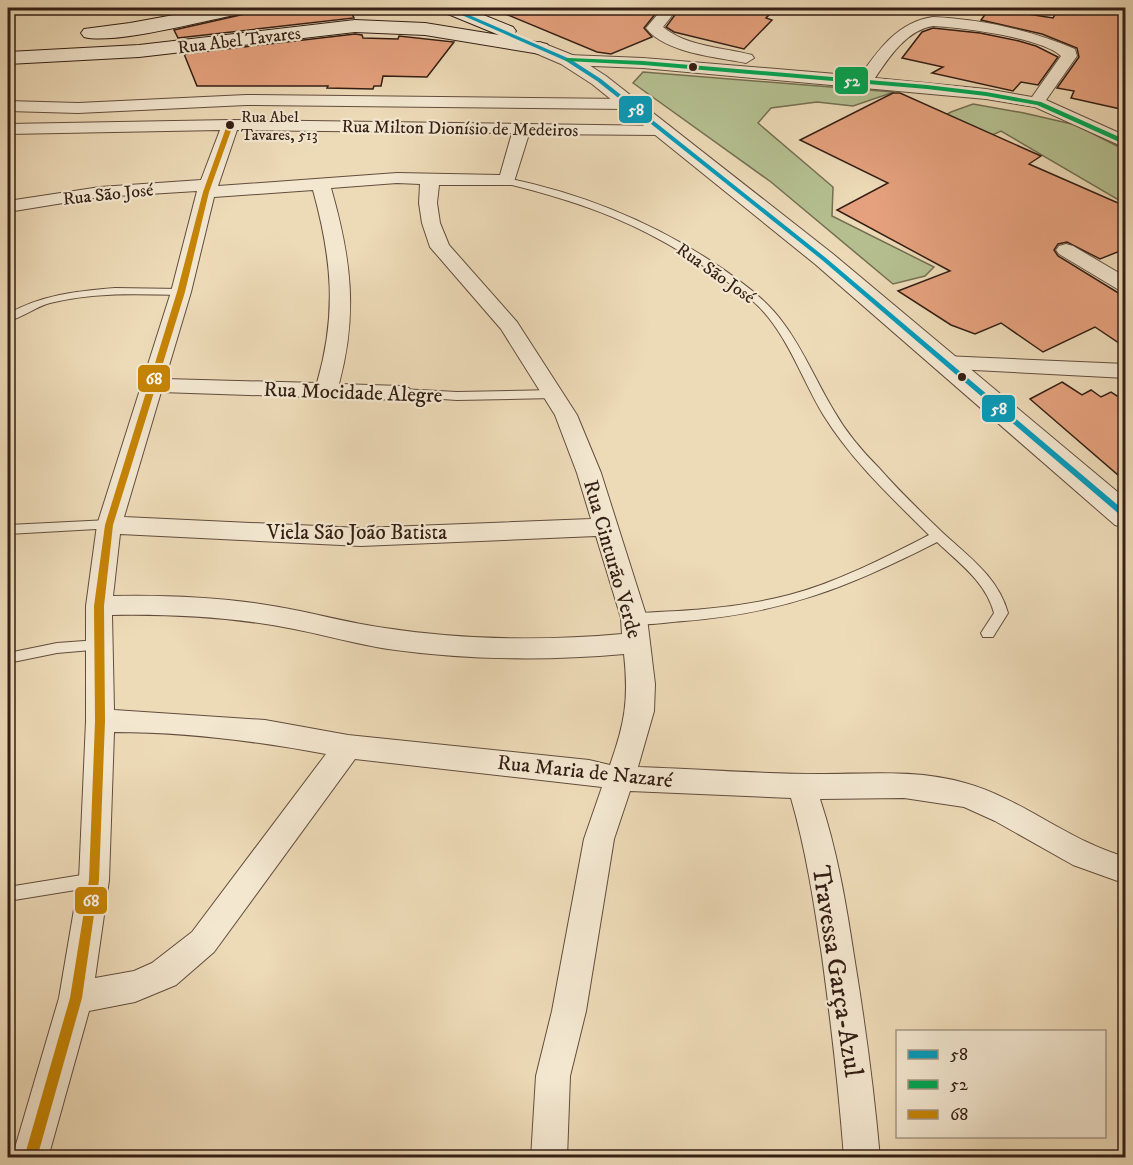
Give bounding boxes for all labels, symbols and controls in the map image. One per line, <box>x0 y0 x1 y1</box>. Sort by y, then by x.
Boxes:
street label: Rua Abel Tavares <box>176 23 302 59</box>
unlabelled marker <box>687 61 699 73</box>
line badge: 52 <box>834 66 869 95</box>
text: 52 <box>843 71 861 91</box>
line badge: 58 <box>618 95 653 124</box>
text: 58 <box>627 100 644 120</box>
place label: Rua Abel Tavares, 513 <box>241 107 318 145</box>
street label: Rua Milton Dionísio de Medeiros <box>341 116 579 142</box>
marker: Rua Abel Tavares, 513 <box>224 119 236 131</box>
street label: Rua São José <box>62 179 155 211</box>
street label: Rua São José <box>672 239 759 309</box>
line badge: 68 <box>137 364 171 393</box>
text: 68 <box>146 369 162 389</box>
unlabelled marker <box>956 371 968 383</box>
street label: Rua Mocidade Alegre <box>263 377 443 409</box>
line badge: 58 <box>981 394 1016 423</box>
text: 58 <box>990 399 1007 419</box>
street label: Rua Cinturão Verde <box>577 477 647 642</box>
street label: Viela São João Batista <box>266 520 447 546</box>
street label: Rua Maria de Nazaré <box>496 750 674 794</box>
street label: Travessa Garça-Azul <box>804 863 870 1079</box>
line badge: 68 <box>74 886 108 915</box>
text: 68 <box>83 891 99 911</box>
legend <box>896 1030 1106 1138</box>
text: 58 <box>950 1044 968 1066</box>
text: 52 <box>950 1074 968 1096</box>
text: 68 <box>950 1104 968 1126</box>

